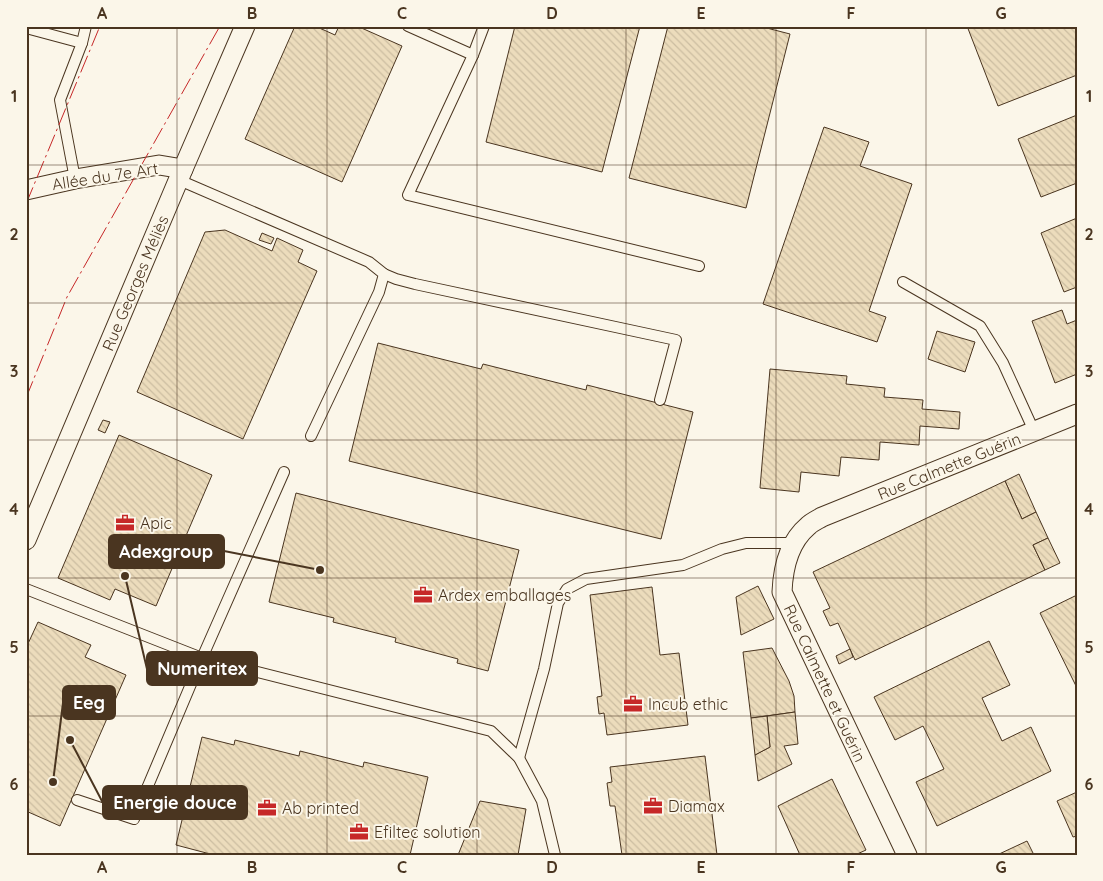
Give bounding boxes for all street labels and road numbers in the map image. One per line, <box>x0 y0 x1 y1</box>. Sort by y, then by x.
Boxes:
street label: Allée du 7e Art <box>51 158 159 194</box>
street label: Rue Georges Méliès <box>97 212 173 354</box>
street label: Rue Calmette Guérin <box>874 428 1024 504</box>
street label: Rue Calmette et Guérin <box>780 601 870 765</box>

